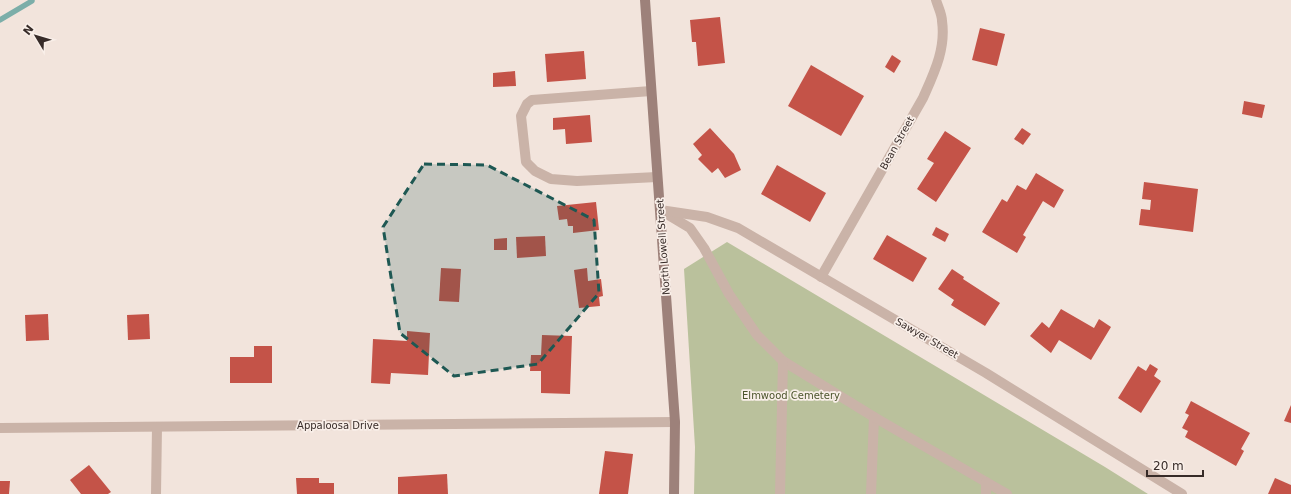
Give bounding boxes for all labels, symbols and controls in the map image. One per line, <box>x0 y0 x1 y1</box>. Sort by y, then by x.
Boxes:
north arrow <box>16 16 56 56</box>
text: N <box>21 23 36 38</box>
street label: Bean Street <box>878 114 916 171</box>
street label: North Lowell Street <box>654 199 672 295</box>
street label: Sawyer Street <box>894 316 960 360</box>
park label: Elmwood Cemetery <box>742 390 840 401</box>
street label: Appaloosa Drive <box>297 420 379 431</box>
scale bar <box>1147 452 1203 478</box>
text: 20 m <box>1153 459 1184 473</box>

